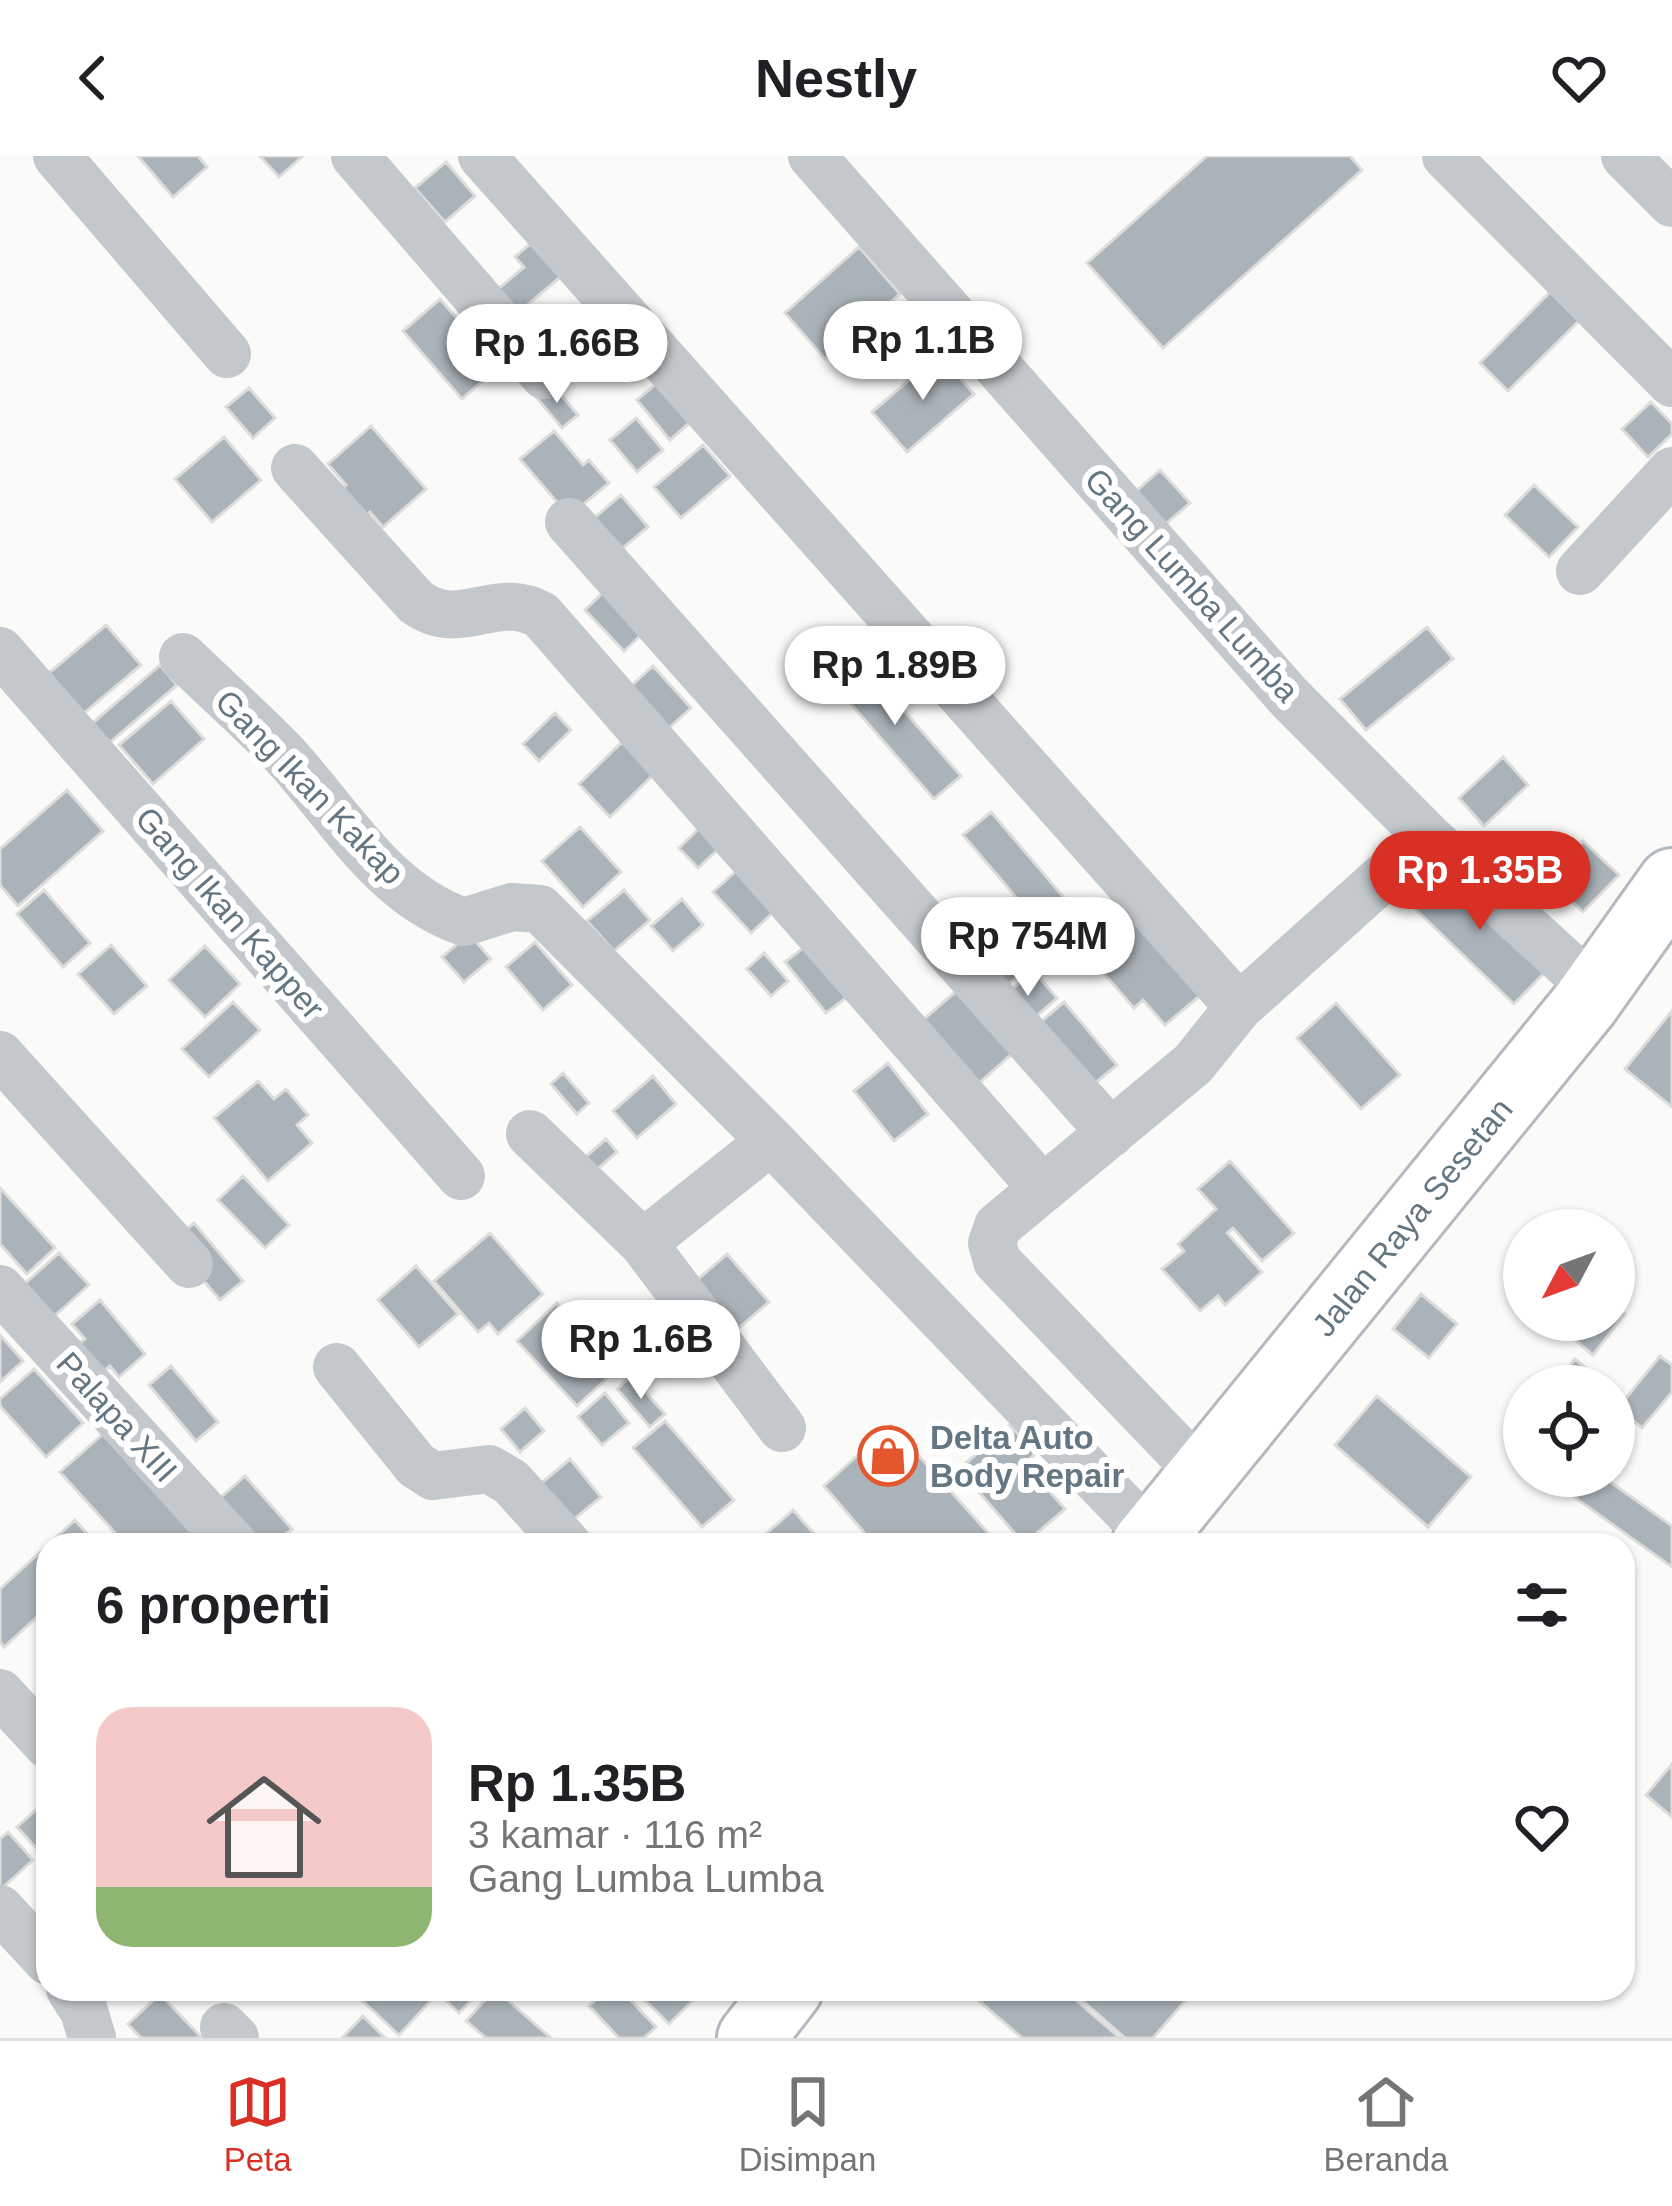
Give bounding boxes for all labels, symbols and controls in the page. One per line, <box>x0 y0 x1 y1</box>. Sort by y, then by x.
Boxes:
icon: back <box>60 45 126 111</box>
icon: heart <box>1546 45 1612 111</box>
text: Nestly <box>755 48 917 108</box>
pin: Rp 1.1B <box>812 301 1034 403</box>
pin: Rp 1.66B <box>433 304 681 406</box>
text: Rp 1.1B <box>850 318 996 361</box>
text: Rp 1.66B <box>474 321 640 364</box>
street label: Gang Lumba Lumba <box>1078 461 1307 710</box>
pin: Rp 1.89B <box>771 626 1019 728</box>
text: Rp 1.89B <box>812 643 978 686</box>
street label: Gang Ikan Kakap <box>208 682 412 892</box>
street label: Gang Ikan Kapper <box>128 800 332 1026</box>
pin: Rp 1.35B <box>1356 831 1604 933</box>
text: Rp 1.35B <box>1397 848 1563 891</box>
pin: Rp 754M <box>917 897 1139 999</box>
text: Rp 754M <box>948 914 1108 957</box>
street label: Jalan Raya Sesetan <box>1304 1091 1519 1343</box>
north arrow <box>1503 1209 1635 1341</box>
map controls <box>1503 1209 1635 1497</box>
pin: Rp 1.6B <box>530 1300 752 1402</box>
text: Rp 1.6B <box>568 1317 714 1360</box>
street label: Palapa XIII <box>49 1345 185 1489</box>
button: locate <box>1503 1365 1635 1497</box>
place label: Delta Auto Body Repair <box>930 1419 1125 1494</box>
shop icon: Delta Auto Body Repair <box>857 1425 919 1487</box>
icon: filters <box>1509 1572 1575 1638</box>
text: 6 properti <box>96 1577 331 1634</box>
icon: home <box>192 1755 336 1899</box>
text: Rp 1.35B <box>468 1755 686 1812</box>
icon: heart <box>1509 1794 1575 1860</box>
text: 3 kamar · 116 m² <box>468 1813 762 1856</box>
text: Gang Lumba Lumba <box>468 1857 824 1900</box>
tab: Peta <box>224 2069 292 2179</box>
tab: Disimpan <box>739 2069 876 2179</box>
tab: Beranda <box>1324 2069 1448 2179</box>

